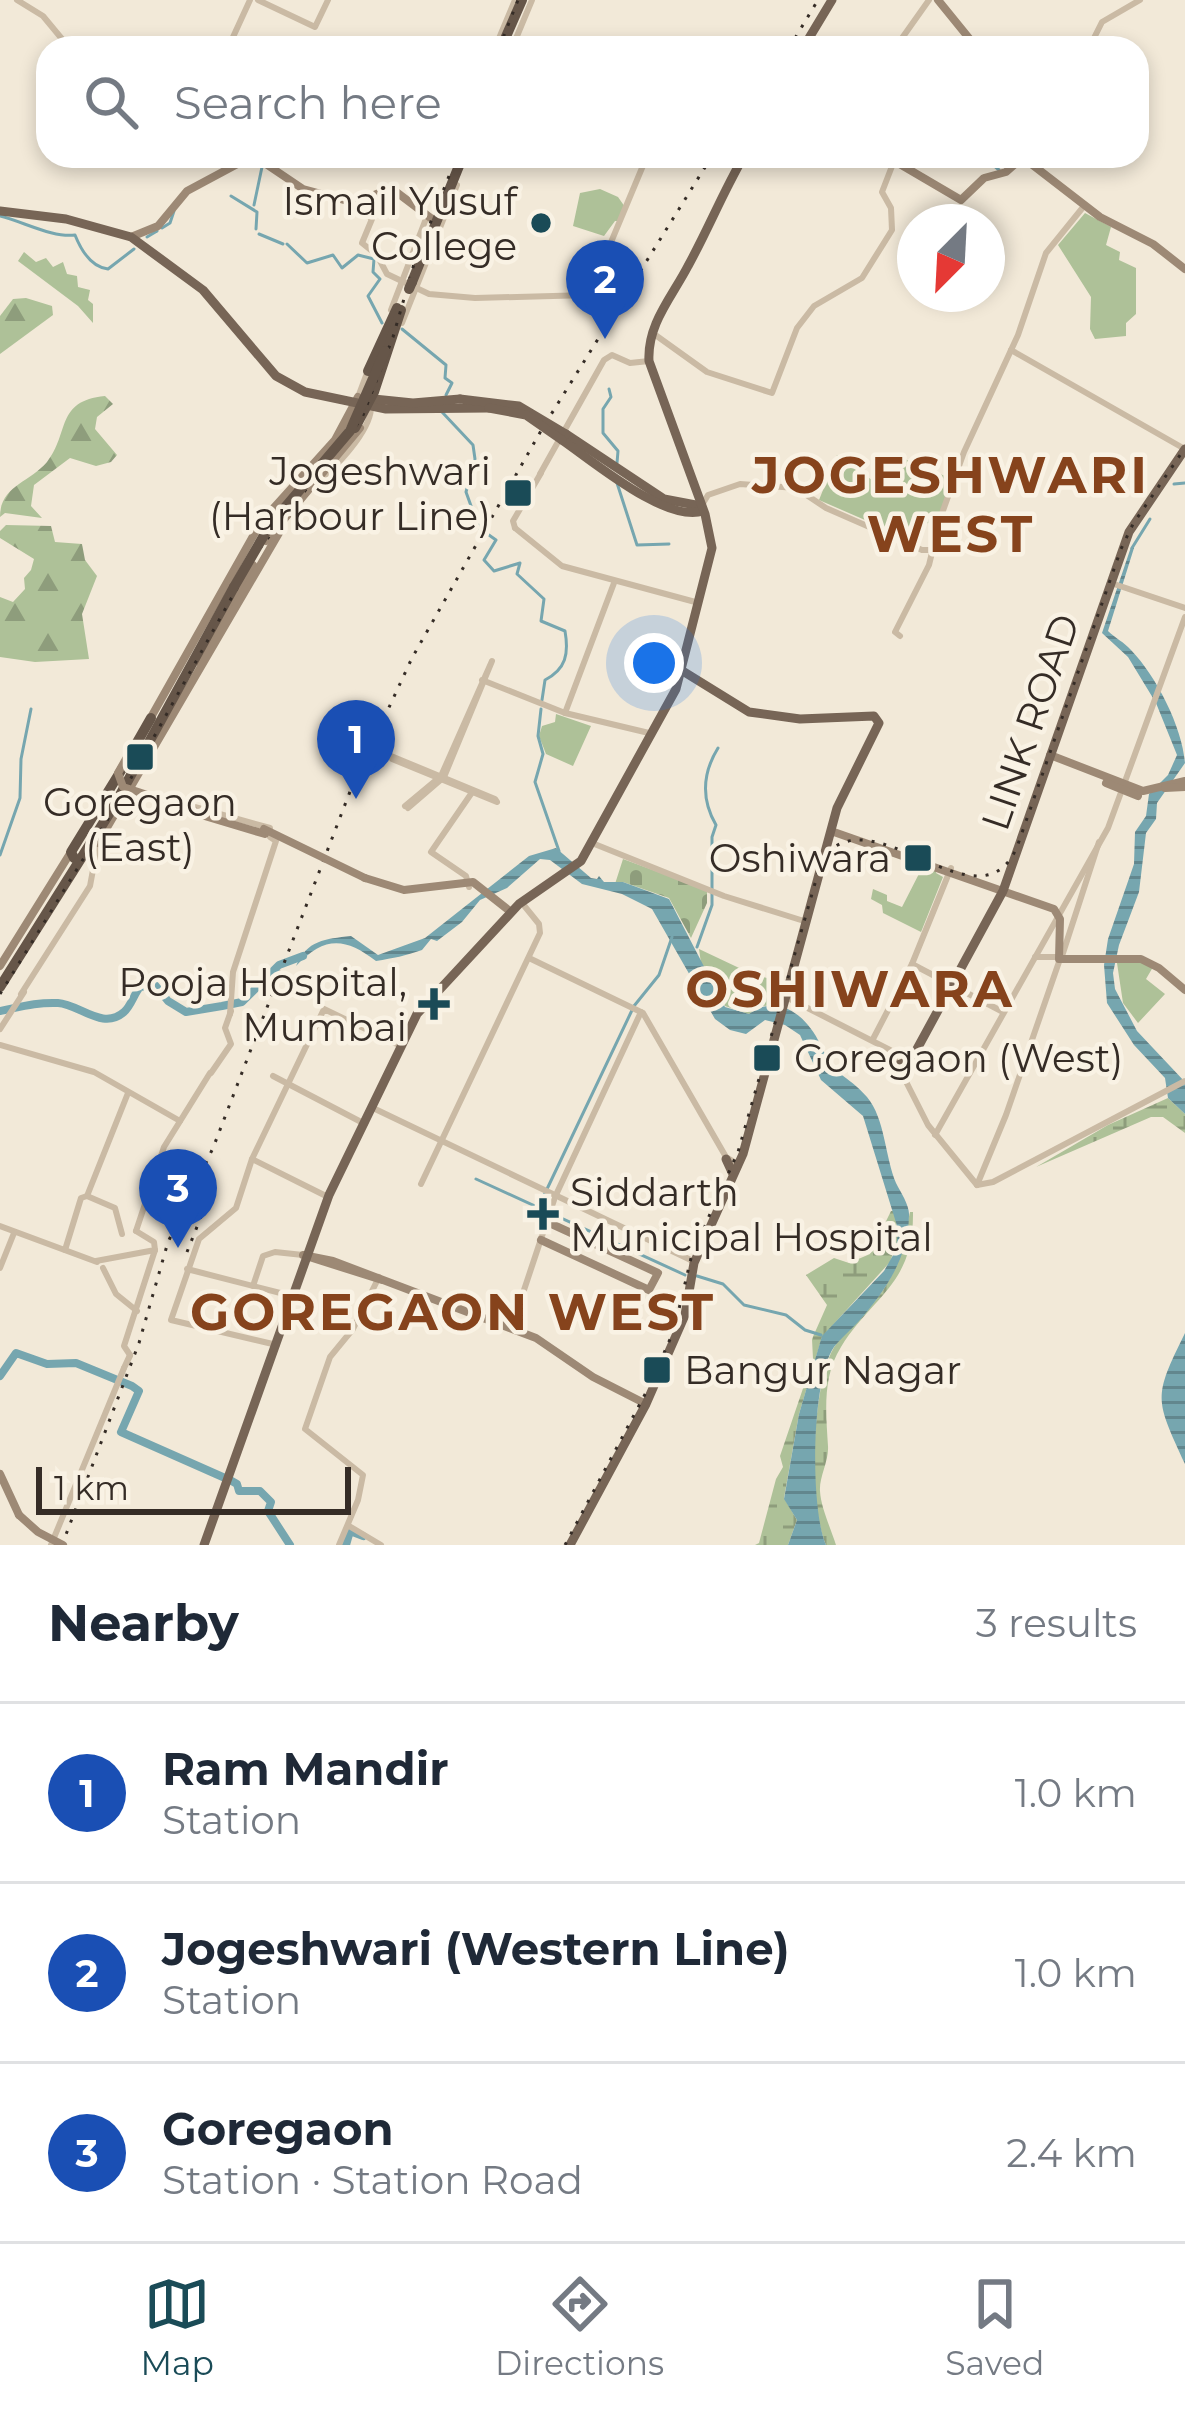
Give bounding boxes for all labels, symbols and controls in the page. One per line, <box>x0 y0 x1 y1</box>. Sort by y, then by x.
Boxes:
search box <box>36 36 1149 168</box>
icon: search <box>78 69 144 135</box>
text: Search here <box>174 75 442 130</box>
place label: Ismail Yusuf College <box>283 177 519 270</box>
north arrow <box>897 204 1005 312</box>
marker: Ismail Yusuf College <box>528 210 554 236</box>
pin: 2 <box>566 240 644 339</box>
district label: JOGESHWARI WEST <box>751 444 1150 565</box>
place label: Jogeshwari (Harbour Line) <box>209 447 491 540</box>
marker: Jogeshwari (Harbour Line) <box>502 477 534 509</box>
street label: LINK ROAD <box>971 608 1089 836</box>
your location <box>624 633 684 693</box>
pin: 1 <box>317 700 395 799</box>
marker: Goregaon (East) <box>124 741 156 773</box>
place label: Goregaon (East) <box>43 778 237 871</box>
place label: Oshiwara <box>709 834 891 882</box>
marker: Oshiwara <box>902 842 934 874</box>
place label: Pooja Hospital, Mumbai <box>118 958 407 1051</box>
district label: OSHIWARA <box>685 958 1015 1020</box>
marker: Pooja Hospital, Mumbai <box>418 988 450 1020</box>
place label: Goregaon (West) <box>794 1034 1123 1082</box>
marker: Goregaon (West) <box>751 1042 783 1074</box>
pin: 3 <box>139 1149 217 1248</box>
place label: Siddarth Municipal Hospital <box>570 1168 933 1261</box>
marker: Siddarth Municipal Hospital <box>527 1198 559 1230</box>
district label: GOREGAON WEST <box>190 1281 716 1343</box>
place label: Bangur Nagar <box>684 1346 962 1394</box>
marker: Bangur Nagar <box>641 1354 673 1386</box>
scale bar <box>36 1461 351 1514</box>
text: 1 km <box>54 1468 129 1508</box>
text: Nearby <box>48 1592 239 1654</box>
text: 3 results <box>976 1599 1137 1647</box>
text: Ram Mandir <box>162 1741 449 1796</box>
text: 1 <box>79 1769 95 1817</box>
text: 1.0 km <box>1015 1769 1137 1817</box>
text: Station <box>162 1796 301 1844</box>
text: Jogeshwari (Western Line) <box>162 1921 790 1976</box>
text: 2 <box>75 1949 99 1997</box>
text: 1.0 km <box>1015 1949 1137 1997</box>
text: Station <box>162 1976 301 2024</box>
text: Goregaon <box>162 2101 394 2156</box>
text: 3 <box>75 2129 99 2177</box>
text: 2.4 km <box>1006 2129 1137 2177</box>
text: Station · Station Road <box>162 2156 583 2204</box>
tab: Map <box>141 2271 214 2383</box>
tab: Directions <box>495 2271 664 2383</box>
tab: Saved <box>945 2271 1044 2383</box>

